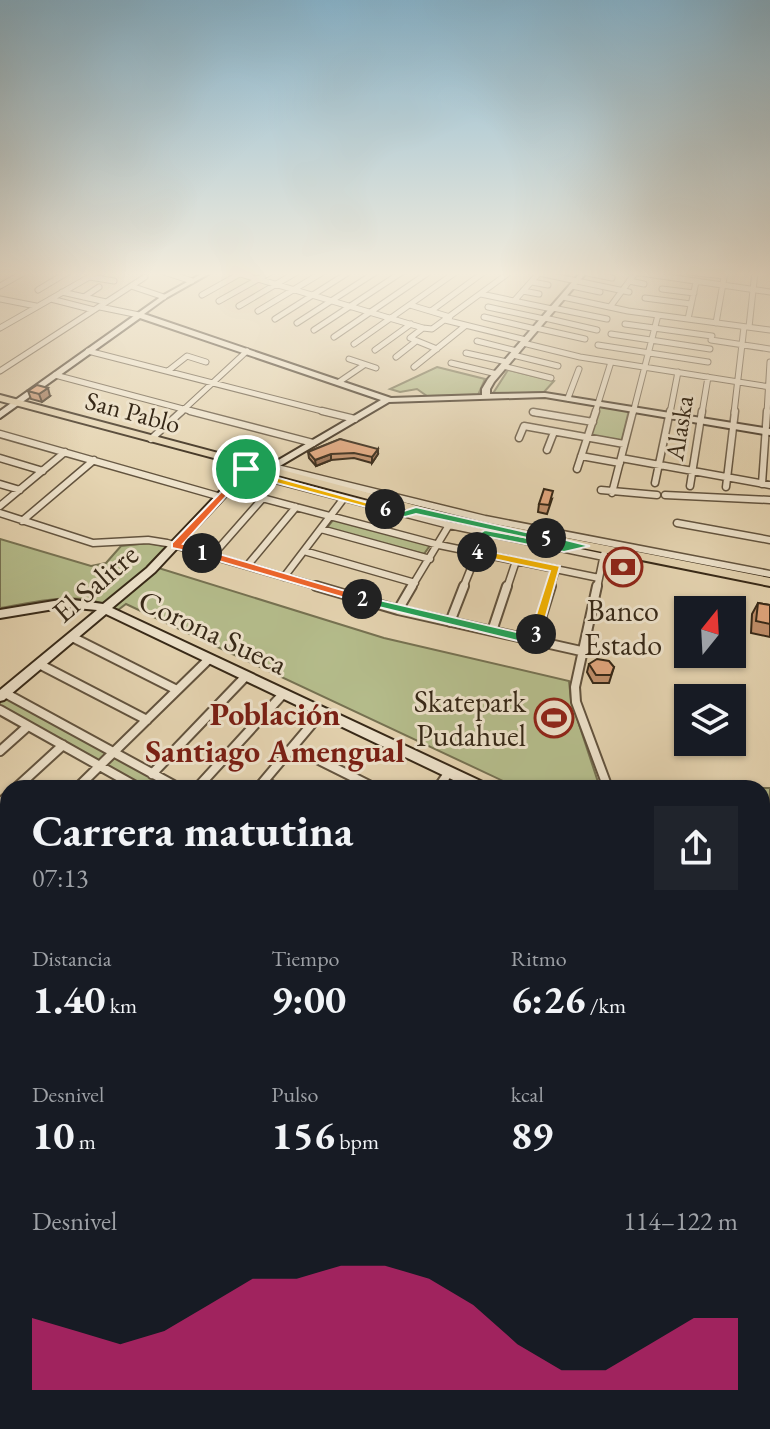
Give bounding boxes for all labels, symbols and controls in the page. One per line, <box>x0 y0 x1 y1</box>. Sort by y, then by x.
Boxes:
street label: San Pablo <box>82 383 184 441</box>
street label: Alaska <box>657 392 701 464</box>
pin <box>212 435 280 503</box>
icon: arrive <box>224 447 268 491</box>
pin: 6 <box>365 489 405 529</box>
text: 6 <box>379 494 391 523</box>
pin: 5 <box>526 518 566 558</box>
text: 5 <box>540 523 552 552</box>
pin: 4 <box>457 532 497 572</box>
pin: 1 <box>182 533 222 573</box>
street label: El Salitre <box>44 535 146 631</box>
text: 4 <box>471 537 483 566</box>
text: 1 <box>196 538 208 567</box>
bank icon: Banco Estado <box>602 546 644 588</box>
pin: 2 <box>342 579 382 619</box>
street label: Corona Sueca <box>132 581 294 683</box>
text: 2 <box>356 584 368 613</box>
place label: Banco Estado <box>584 591 662 664</box>
north arrow <box>674 596 746 668</box>
map controls <box>674 596 746 756</box>
pin: 3 <box>516 614 556 654</box>
text: 3 <box>530 619 542 648</box>
place label: Skatepark Pudahuel <box>414 682 527 755</box>
button: layers <box>674 684 746 756</box>
district label: Población Santiago Amengual <box>145 693 405 772</box>
sports icon: Skatepark Pudahuel <box>533 697 575 739</box>
text: Carrera matutina <box>32 802 353 859</box>
button: share <box>654 806 738 890</box>
text: 07:13 <box>32 861 88 895</box>
text: Distancia <box>32 944 112 973</box>
text: Tiempo <box>271 944 339 973</box>
text: Ritmo <box>511 944 567 973</box>
text: 1.40 <box>32 973 105 1025</box>
text: 9:00 <box>271 973 346 1025</box>
text: 6:26 <box>511 973 585 1025</box>
text: km <box>105 991 137 1020</box>
text: /km <box>585 991 626 1020</box>
text: Desnivel <box>32 1080 104 1109</box>
text: Pulso <box>271 1080 318 1109</box>
text: kcal <box>511 1080 544 1109</box>
text: 10 <box>32 1109 74 1161</box>
text: 156 <box>271 1109 335 1161</box>
text: 89 <box>511 1109 553 1161</box>
text: m <box>74 1127 96 1156</box>
text: bpm <box>335 1127 379 1156</box>
text: Desnivel <box>32 1204 117 1238</box>
text: 114–122 m <box>623 1204 738 1238</box>

